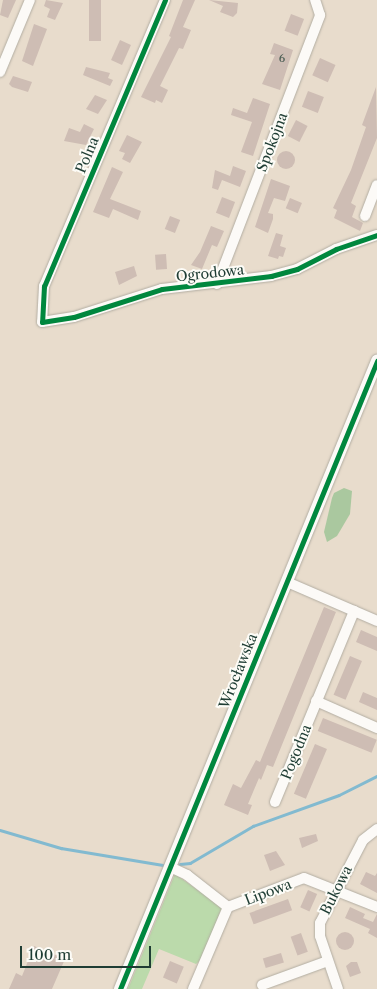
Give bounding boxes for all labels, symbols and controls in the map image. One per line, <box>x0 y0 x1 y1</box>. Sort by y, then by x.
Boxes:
house number: 6 <box>279 51 285 65</box>
street label: Spokojna <box>253 110 291 174</box>
street label: Polna <box>72 134 102 176</box>
street label: Ogrodowa <box>175 261 245 285</box>
street label: Wrocławska <box>215 631 261 711</box>
street label: Pogodna <box>277 722 315 782</box>
street label: Bukowa <box>317 863 355 917</box>
street label: Lipowa <box>242 875 294 909</box>
scale bar <box>22 936 154 968</box>
text: 100 m <box>28 945 71 964</box>

